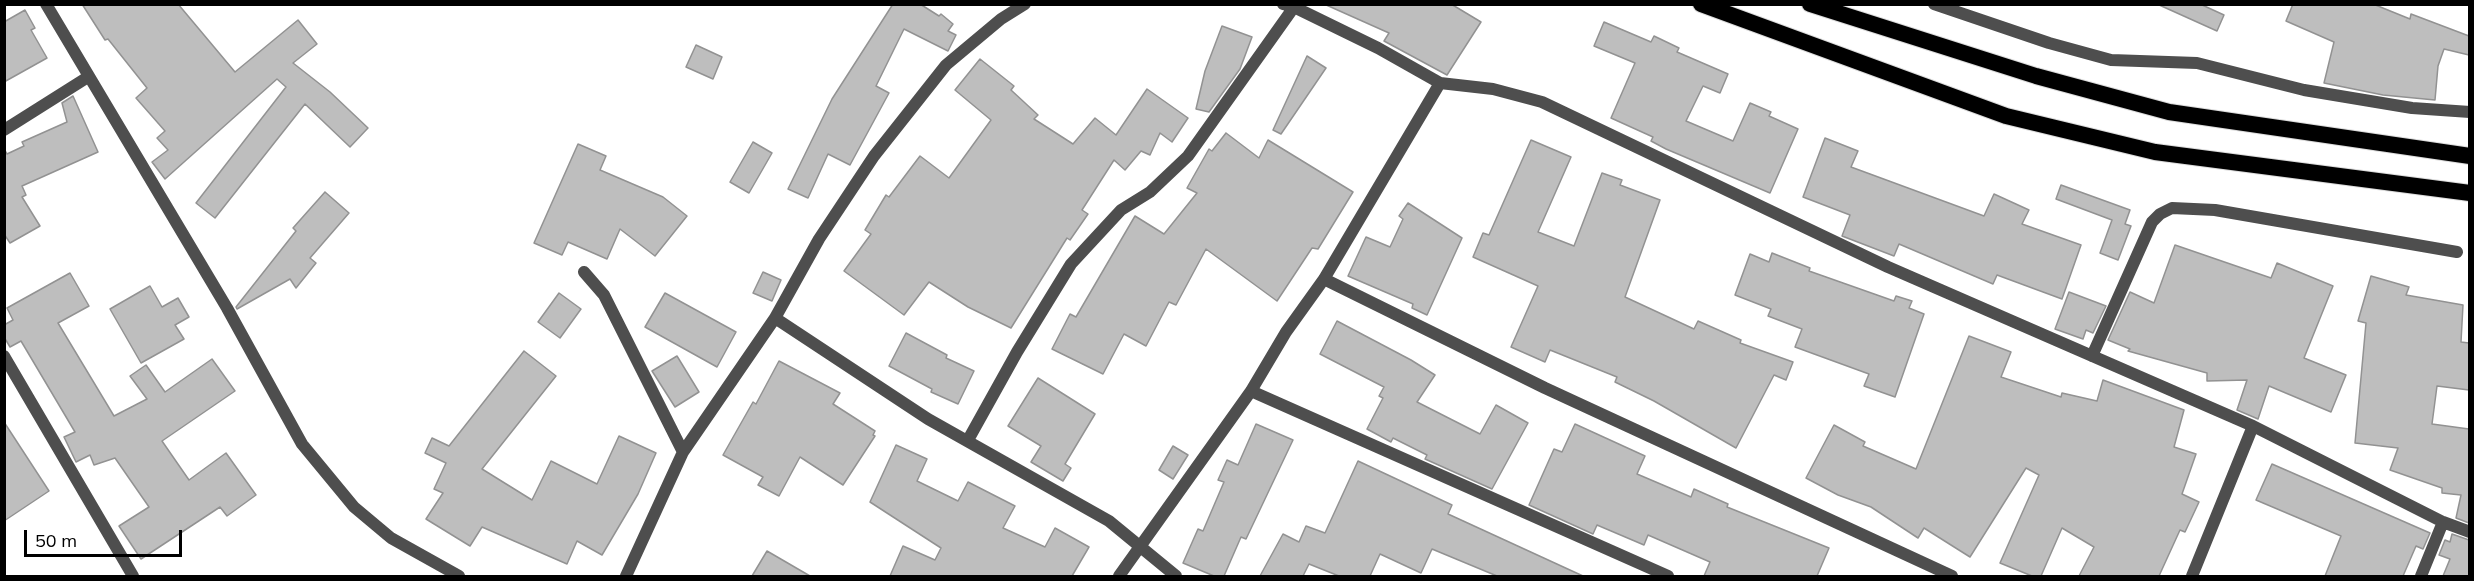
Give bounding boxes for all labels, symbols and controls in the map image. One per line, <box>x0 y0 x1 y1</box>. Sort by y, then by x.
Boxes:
scale bar <box>27 518 184 556</box>
text: 50 m <box>35 529 77 552</box>

